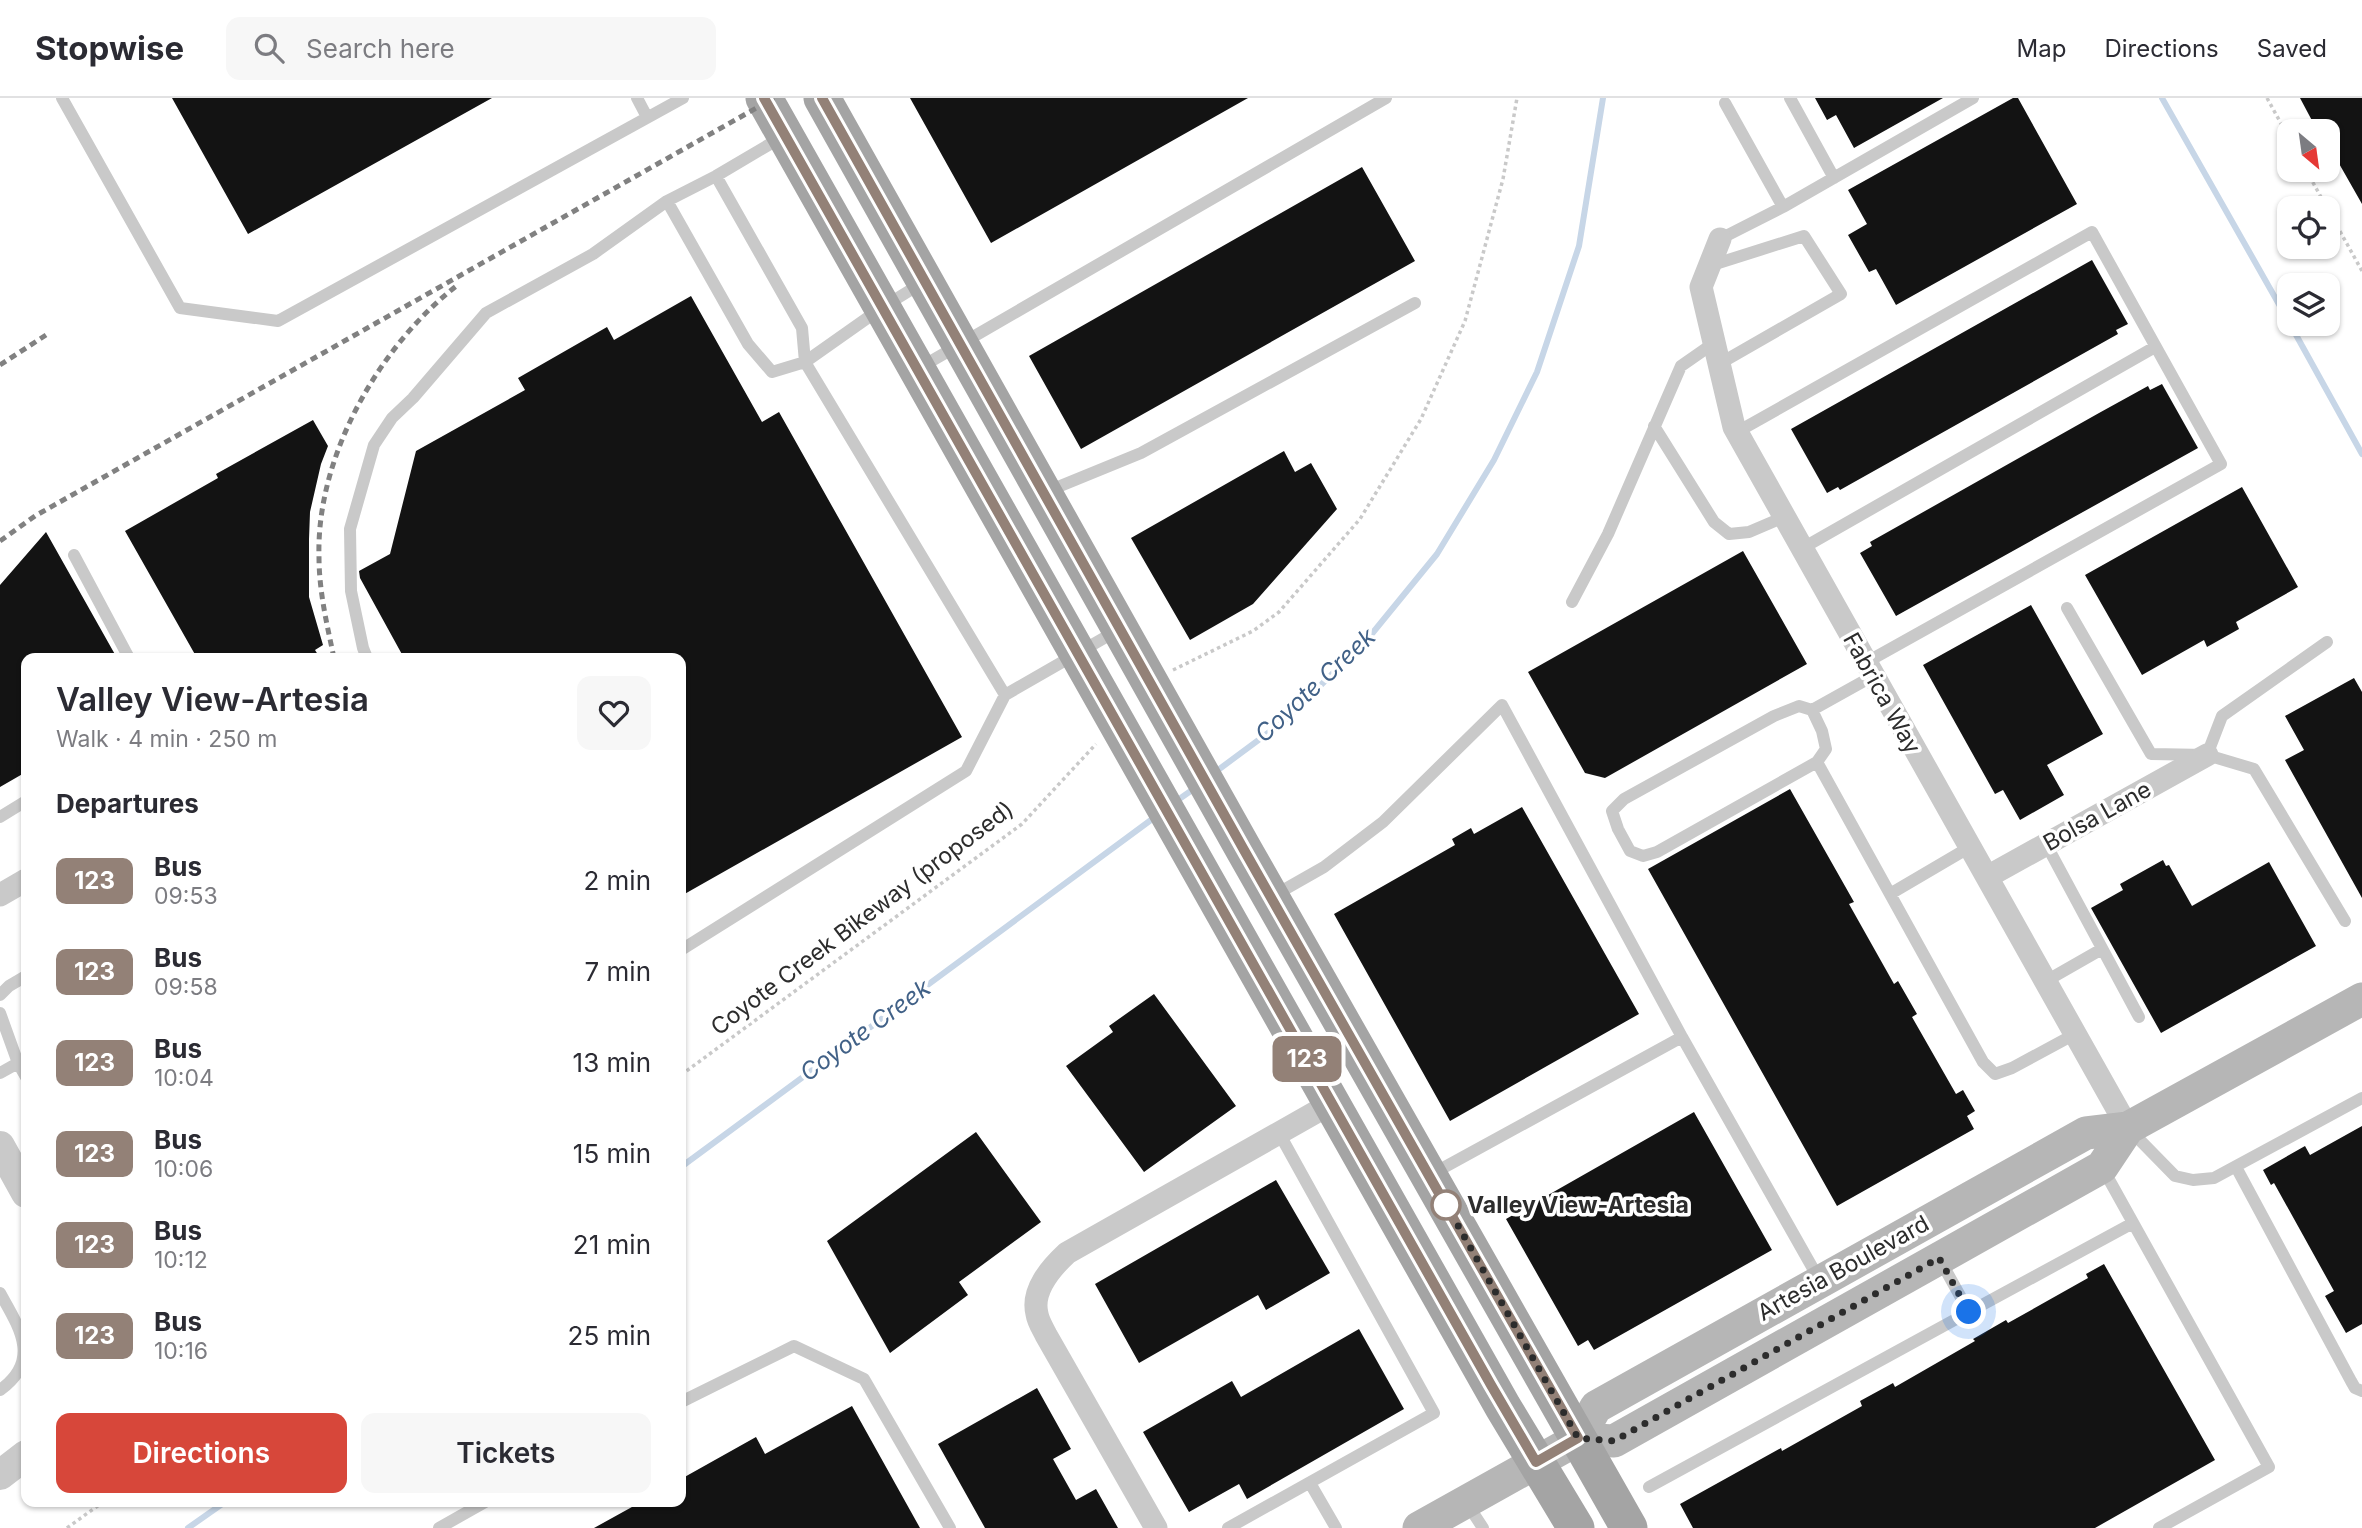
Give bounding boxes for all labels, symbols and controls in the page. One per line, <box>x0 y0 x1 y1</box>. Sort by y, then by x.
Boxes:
search box <box>226 17 716 80</box>
text: Stopwise <box>35 28 184 68</box>
icon: search <box>250 29 288 67</box>
text: Search here <box>306 33 455 64</box>
text: Map <box>2017 34 2066 63</box>
text: Directions <box>2104 34 2219 63</box>
text: Saved <box>2257 34 2327 63</box>
north arrow <box>2277 119 2340 182</box>
map controls <box>2277 119 2340 336</box>
button: locate <box>2277 196 2340 259</box>
button: layers <box>2277 273 2340 336</box>
water label: Coyote Creek <box>1249 621 1382 748</box>
street label: Fabrica Way <box>1837 627 1927 759</box>
button: heart <box>577 676 651 750</box>
text: Valley View-Artesia <box>56 679 369 719</box>
text: Walk · 4 min · 250 m <box>56 725 278 753</box>
street label: Bolsa Lane <box>2038 775 2156 857</box>
text: Departures <box>56 788 199 819</box>
street label: Coyote Creek Bikeway (proposed) <box>705 795 1019 1041</box>
text: Bus <box>154 851 202 882</box>
text: 2 min <box>583 865 651 896</box>
text: 123 <box>74 866 115 895</box>
text: 09:53 <box>154 882 218 910</box>
text: Bus <box>154 942 202 973</box>
text: 7 min <box>585 956 651 987</box>
text: 123 <box>74 957 115 986</box>
text: 09:58 <box>154 973 218 1001</box>
water label: Coyote Creek <box>794 973 936 1087</box>
text: Bus <box>154 1033 202 1064</box>
line badge: 123 <box>1267 1036 1347 1082</box>
text: 123 <box>1287 1044 1327 1073</box>
text: 13 min <box>573 1047 651 1078</box>
text: 123 <box>74 1048 115 1077</box>
text: 10:04 <box>154 1064 214 1092</box>
text: Bus <box>154 1124 202 1155</box>
text: 15 min <box>573 1138 651 1169</box>
text: 123 <box>74 1139 115 1168</box>
text: 10:06 <box>154 1155 213 1183</box>
marker: Valley View-Artesia <box>1431 1190 1461 1220</box>
place label: Valley View-Artesia <box>1467 1191 1689 1219</box>
street label: Artesia Boulevard <box>1752 1209 1934 1327</box>
text: Bus <box>154 1215 202 1246</box>
text: 21 min <box>573 1229 651 1260</box>
text: 123 <box>74 1230 115 1259</box>
text: 10:12 <box>154 1246 208 1274</box>
your location <box>1951 1294 1986 1329</box>
text: Bus <box>154 1306 202 1337</box>
text: 25 min <box>568 1320 651 1351</box>
text: 123 <box>74 1321 115 1350</box>
text: 10:16 <box>154 1337 208 1365</box>
button: Directions <box>56 1413 347 1493</box>
button: Tickets <box>361 1413 651 1493</box>

